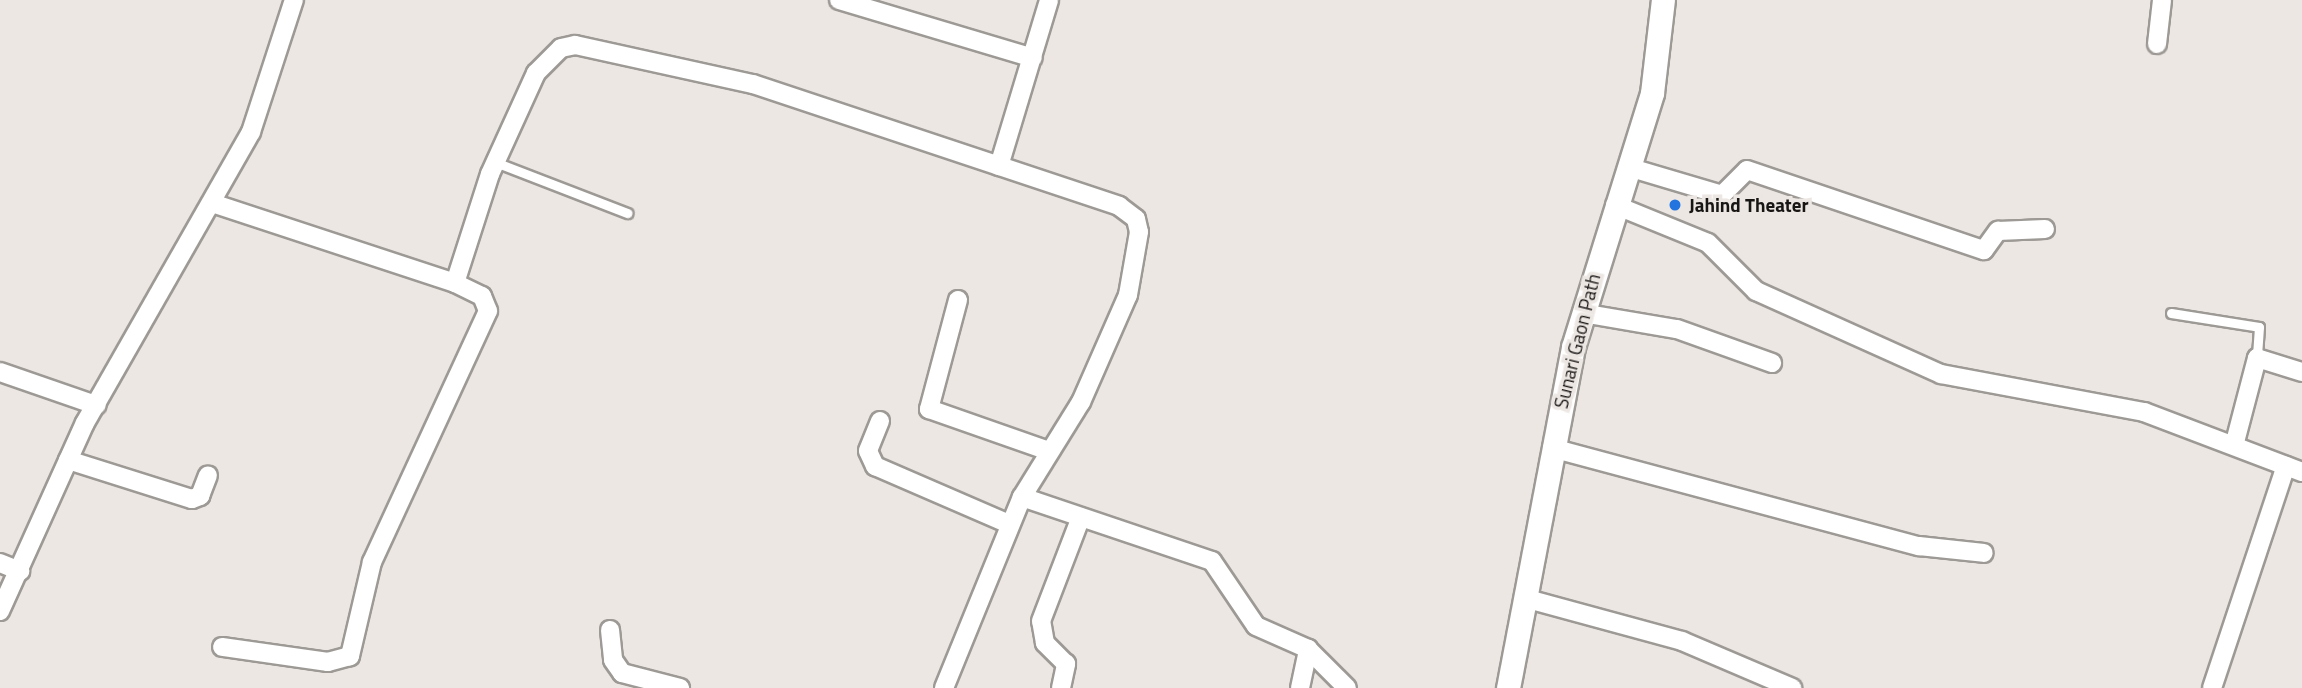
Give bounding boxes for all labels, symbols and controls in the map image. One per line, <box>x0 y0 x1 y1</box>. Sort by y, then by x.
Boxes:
place label: Jahind Theater <box>1689 194 1809 216</box>
marker: Jahind Theater <box>1667 197 1683 213</box>
street label: Sunari Gaon Path <box>1549 271 1605 411</box>

